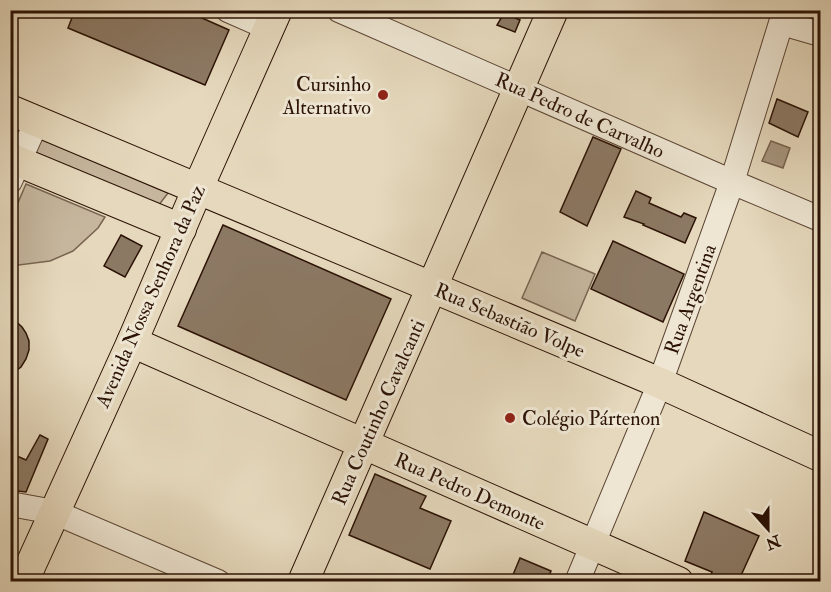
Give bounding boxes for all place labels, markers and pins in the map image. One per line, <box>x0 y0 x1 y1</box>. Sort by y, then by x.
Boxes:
place label: Cursinho Alternativo <box>282 72 371 120</box>
marker: Cursinho Alternativo <box>376 88 390 102</box>
place label: Colégio Pártenon <box>522 406 660 431</box>
marker: Colégio Pártenon <box>503 411 517 425</box>

